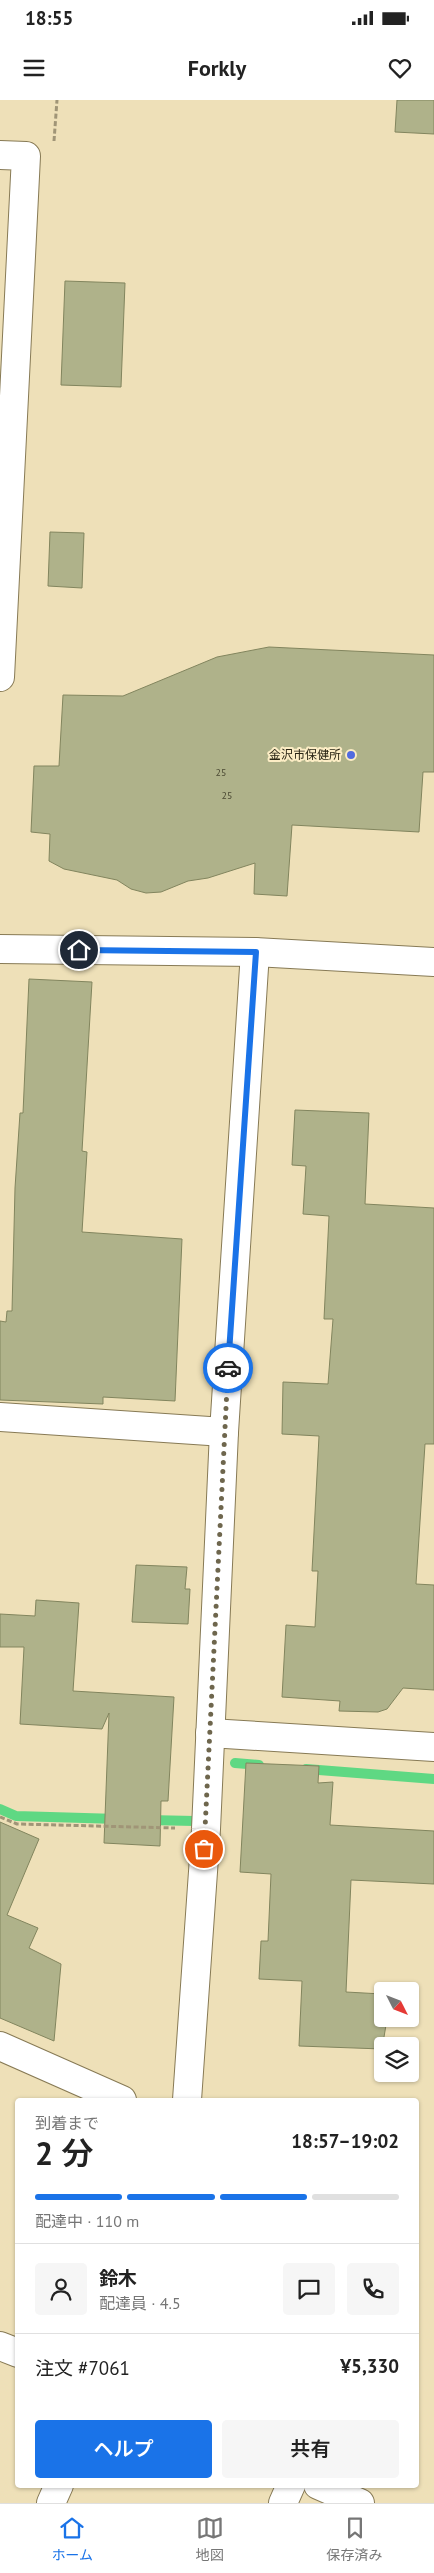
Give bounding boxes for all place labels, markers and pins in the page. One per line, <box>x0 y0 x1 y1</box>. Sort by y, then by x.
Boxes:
place label: 金沢市保健所 <box>269 747 341 762</box>
marker: 金沢市保健所 <box>345 749 357 761</box>
pin <box>58 929 100 971</box>
pin <box>183 1828 225 1870</box>

